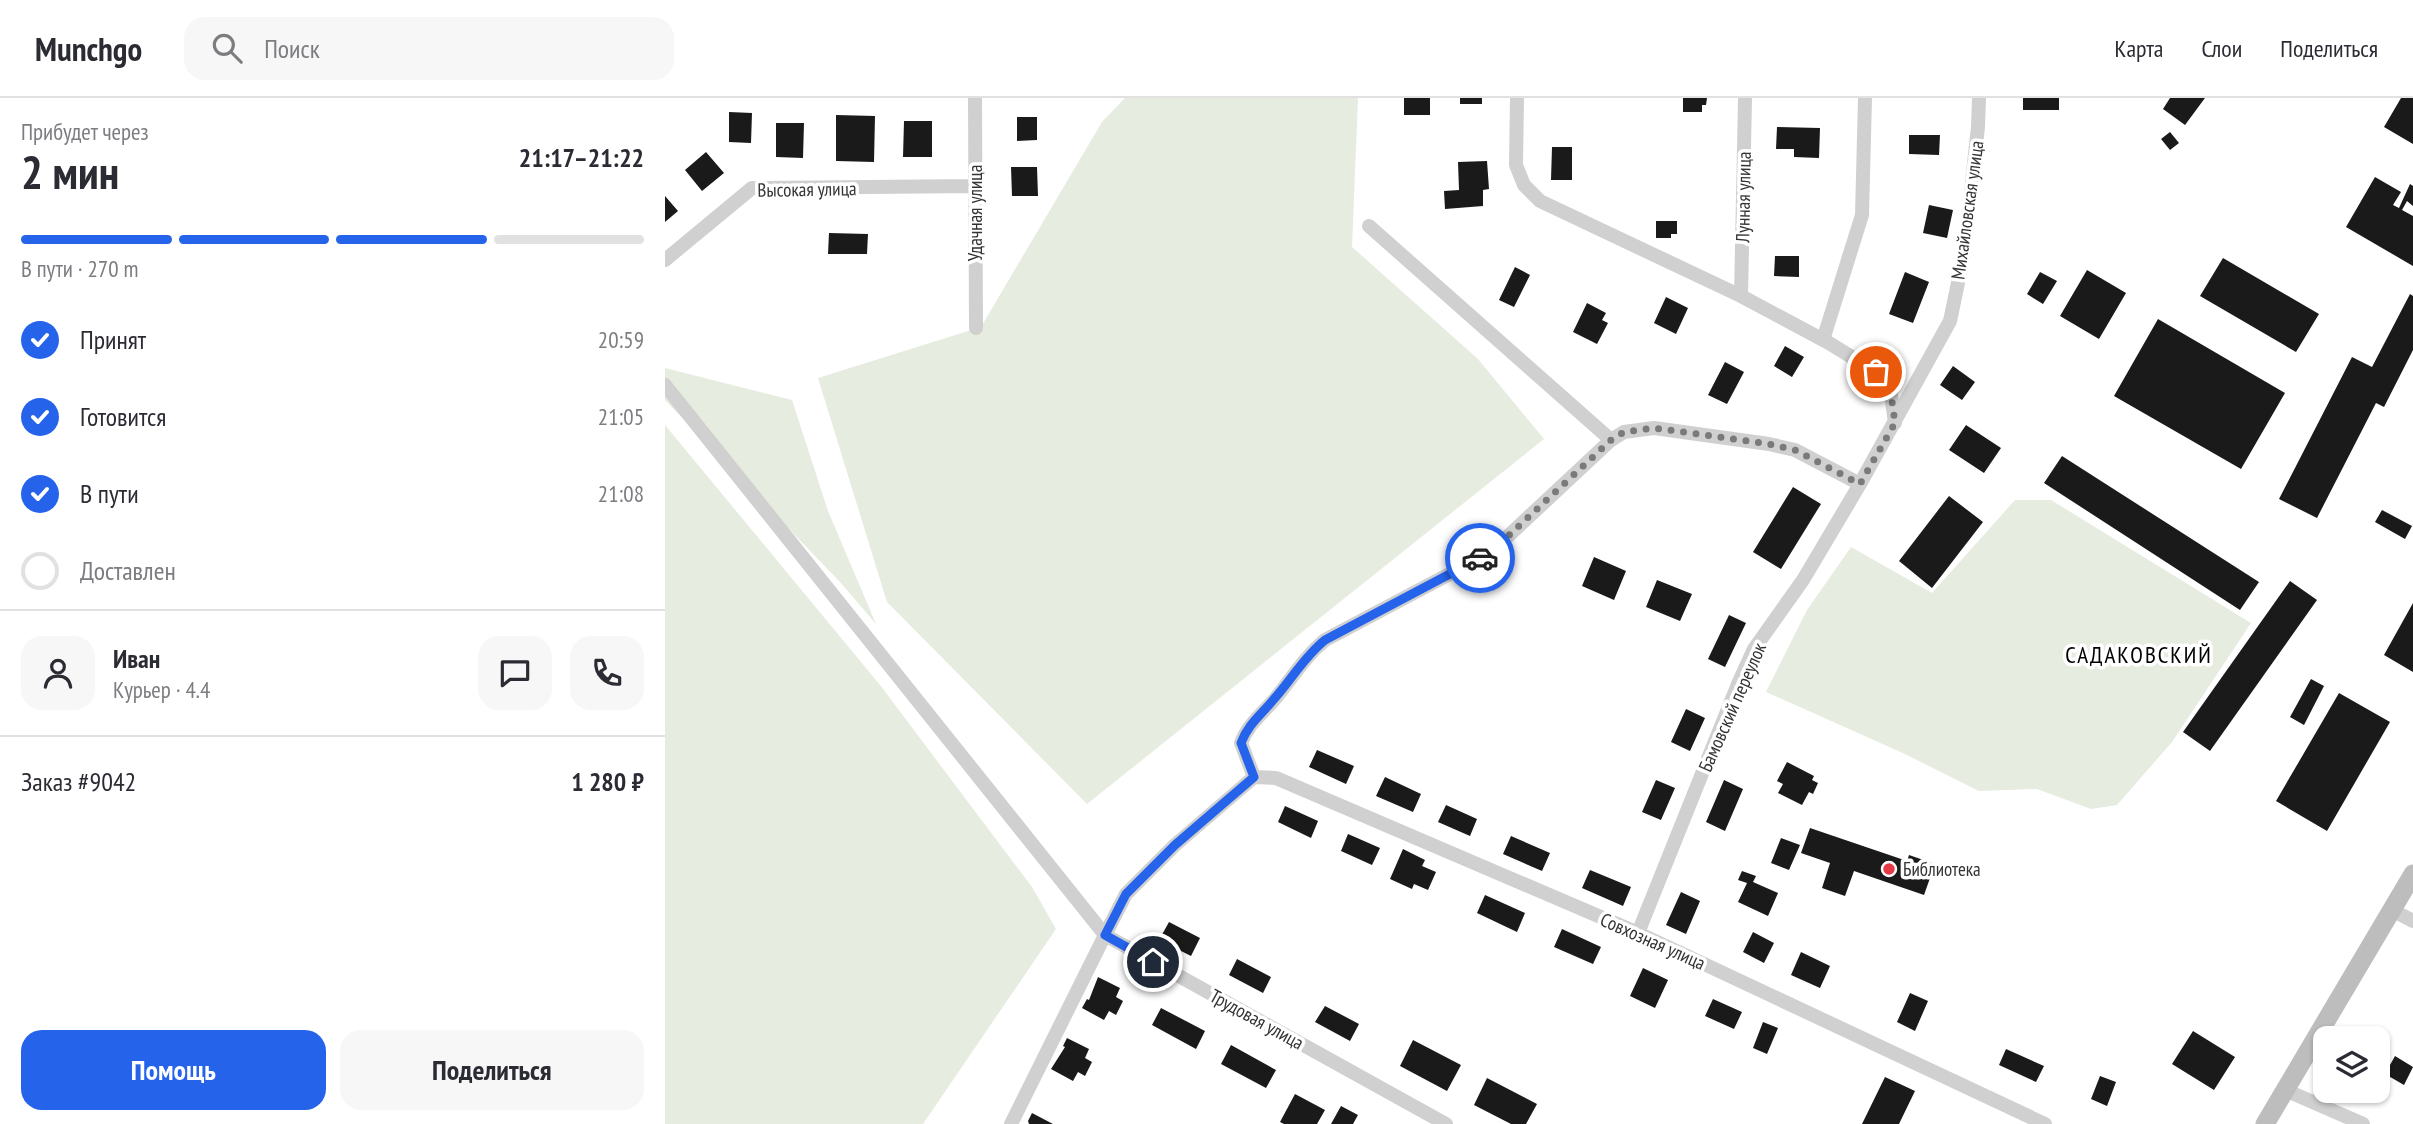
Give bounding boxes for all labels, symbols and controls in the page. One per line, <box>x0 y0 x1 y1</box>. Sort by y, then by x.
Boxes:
search box <box>184 17 674 80</box>
text: Munchgo <box>35 27 142 70</box>
icon: search <box>208 29 246 67</box>
text: Поиск <box>264 32 320 65</box>
text: Карта <box>2115 33 2163 64</box>
text: Слои <box>2201 33 2242 64</box>
text: Поделиться <box>2280 33 2378 64</box>
text: Прибудет через <box>21 117 149 146</box>
street label: Михайловская улица <box>1945 139 1989 281</box>
text: 21:17–21:22 <box>519 141 644 174</box>
text: 2 мин <box>21 142 119 202</box>
street label: Лунная улица <box>1730 151 1756 244</box>
street label: Удачная улица <box>963 165 987 261</box>
street label: Высокая улица <box>757 176 857 202</box>
text: В пути · 270 m <box>21 254 138 283</box>
icon: check <box>21 321 59 359</box>
text: Принят <box>80 323 146 356</box>
text: 20:59 <box>598 325 644 354</box>
pin <box>1846 342 1906 402</box>
icon: bag <box>1857 353 1895 391</box>
icon: check <box>21 398 59 436</box>
text: Готовится <box>80 400 166 433</box>
text: 21:05 <box>598 402 644 431</box>
icon: check <box>21 475 59 513</box>
text: В пути <box>80 477 139 510</box>
text: 21:08 <box>598 479 644 508</box>
courier <box>1445 523 1515 593</box>
icon: car <box>1461 539 1499 577</box>
text: Доставлен <box>80 554 176 587</box>
button: person <box>21 636 95 710</box>
button: chat <box>478 636 552 710</box>
button: phone <box>570 636 644 710</box>
street label: Бамовский переулок <box>1693 638 1771 775</box>
district label: САДАКОВСКИЙ <box>2065 640 2213 669</box>
text: Иван <box>113 642 160 675</box>
text: Курьер · 4.4 <box>113 675 210 704</box>
text: Заказ #9042 <box>21 765 136 798</box>
text: 1 280 ₽ <box>571 765 644 798</box>
place label: Библиотека <box>1903 857 1981 881</box>
marker: Библиотека <box>1881 861 1897 877</box>
street label: Совхозная улица <box>1597 907 1709 975</box>
pin <box>1123 932 1183 992</box>
icon: home <box>1134 943 1172 981</box>
street label: Трудовая улица <box>1206 983 1308 1055</box>
map controls <box>2313 1026 2390 1103</box>
button: layers <box>2313 1026 2390 1103</box>
button: Помощь <box>21 1030 326 1110</box>
button: Поделиться <box>340 1030 644 1110</box>

